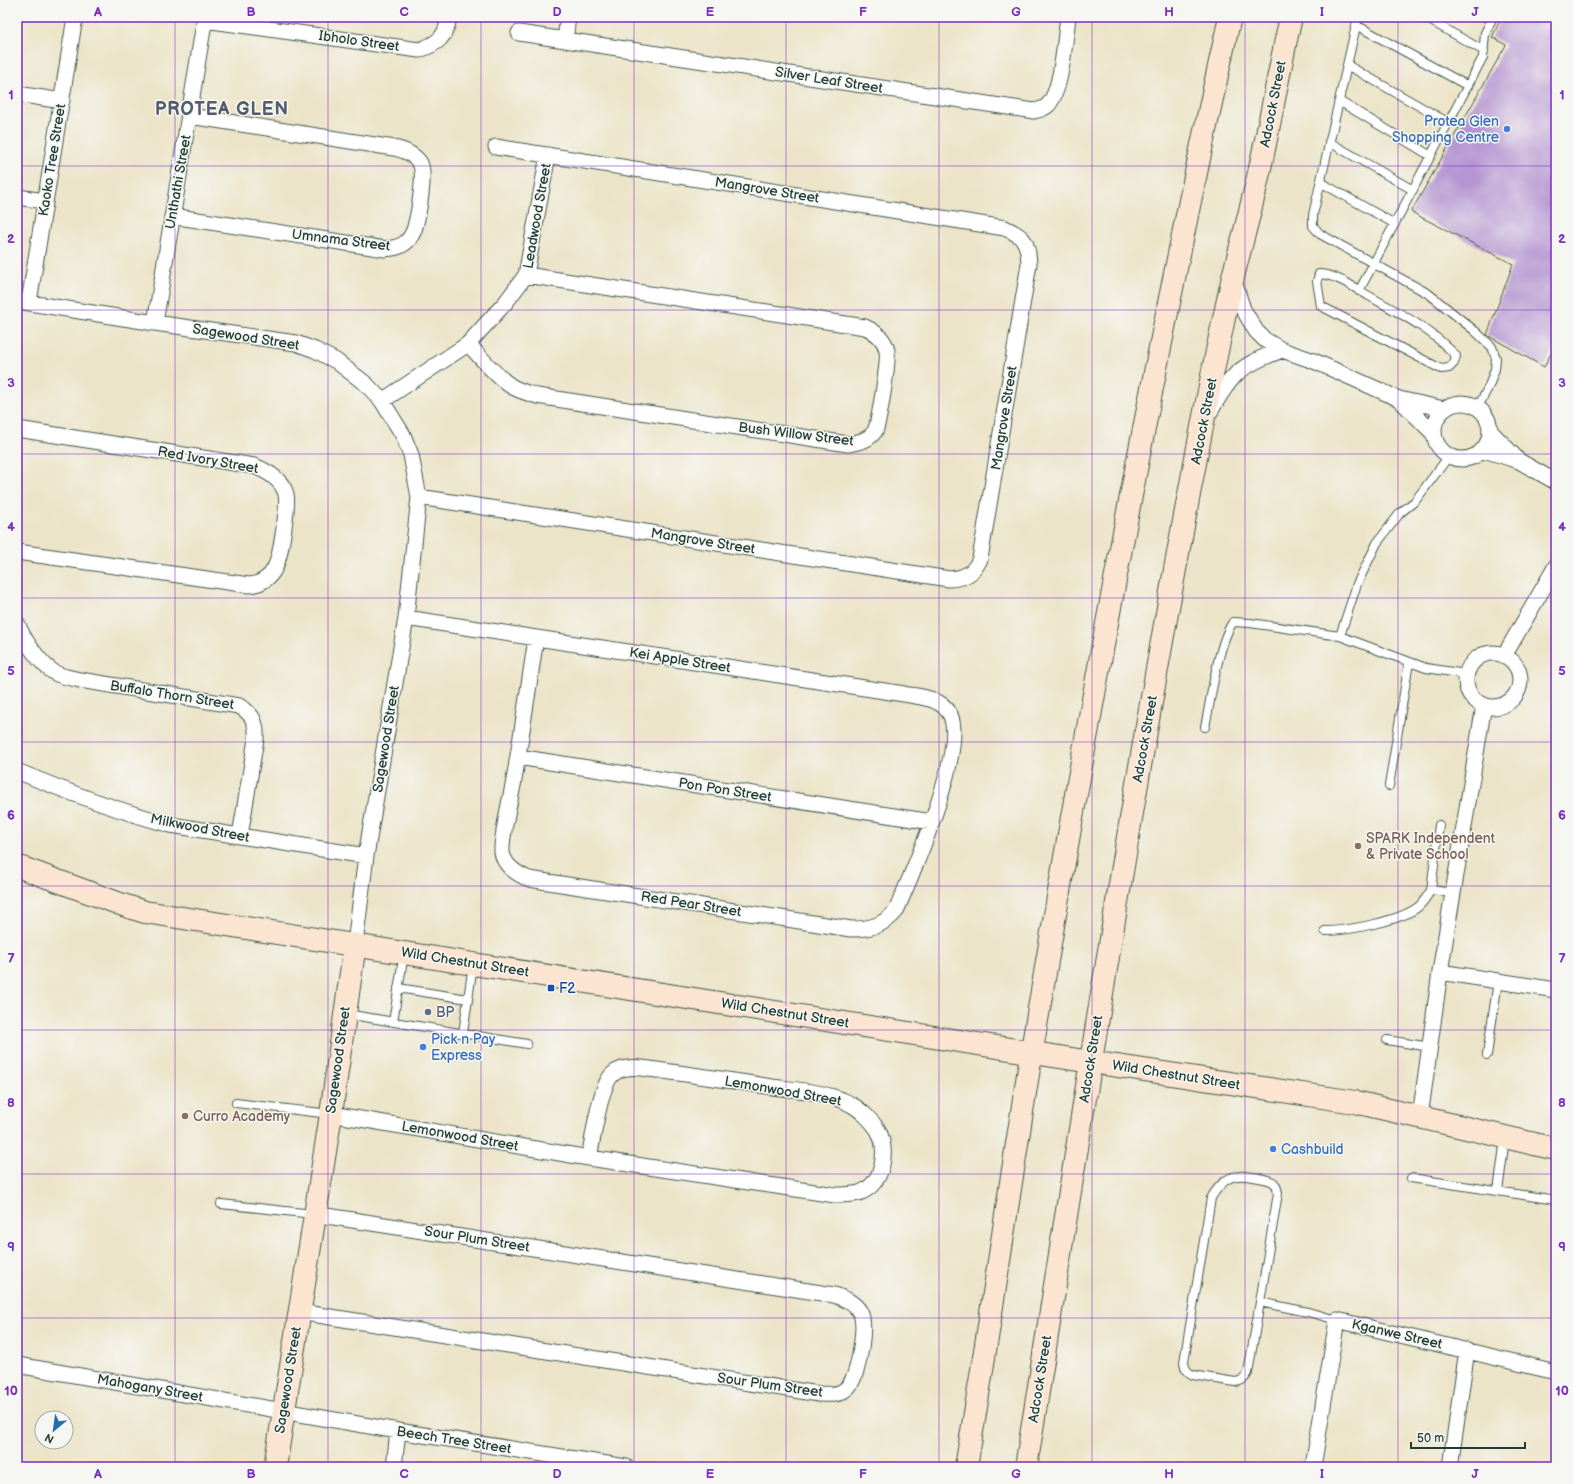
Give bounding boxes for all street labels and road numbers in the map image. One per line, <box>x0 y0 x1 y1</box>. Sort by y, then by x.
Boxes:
street label: Ibholo Street <box>318 27 401 55</box>
street label: Adcock Street <box>1256 59 1290 149</box>
street label: Silver Leaf Street <box>774 63 885 97</box>
street label: Kaoko Tree Street <box>35 102 69 217</box>
street label: Unthathi Street <box>161 133 195 230</box>
street label: Leadwood Street <box>519 161 555 270</box>
street label: Mangrove Street <box>714 173 821 207</box>
street label: Umnama Street <box>291 226 392 255</box>
street label: Sagewood Street <box>191 320 301 354</box>
street label: Mangrove Street <box>987 364 1021 471</box>
street label: Adcock Street <box>1187 376 1221 466</box>
street label: Bush Willow Street <box>737 418 855 450</box>
street label: Red Ivory Street <box>156 443 260 477</box>
street label: Mangrove Street <box>650 524 757 558</box>
street label: Kei Apple Street <box>628 644 733 677</box>
street label: Buffalo Thorn Street <box>109 677 236 713</box>
street label: Sagewood Street <box>369 684 403 794</box>
street label: Adcock Street <box>1129 694 1161 784</box>
street label: Pon Pon Street <box>677 774 773 806</box>
street label: Milkwood Street <box>149 810 252 846</box>
street label: Red Pear Street <box>640 888 743 920</box>
street label: Wild Chestnut Street <box>400 943 531 981</box>
street label: Wild Chestnut Street <box>720 994 851 1032</box>
street label: Sagewood Street <box>322 1005 354 1115</box>
street label: Adcock Street <box>1076 1014 1106 1104</box>
street label: Wild Chestnut Street <box>1111 1056 1242 1094</box>
street label: Lemonwood Street <box>723 1072 843 1110</box>
street label: Lemonwood Street <box>400 1117 520 1155</box>
street label: Sour Plum Street <box>423 1222 531 1256</box>
street label: Kganwe Street <box>1350 1315 1445 1353</box>
street label: Sagewood Street <box>271 1325 305 1435</box>
street label: Adcock Street <box>1025 1334 1055 1424</box>
street label: Sour Plum Street <box>716 1369 824 1401</box>
street label: Mahogany Street <box>96 1370 205 1406</box>
street label: Beech Tree Street <box>395 1423 513 1458</box>

